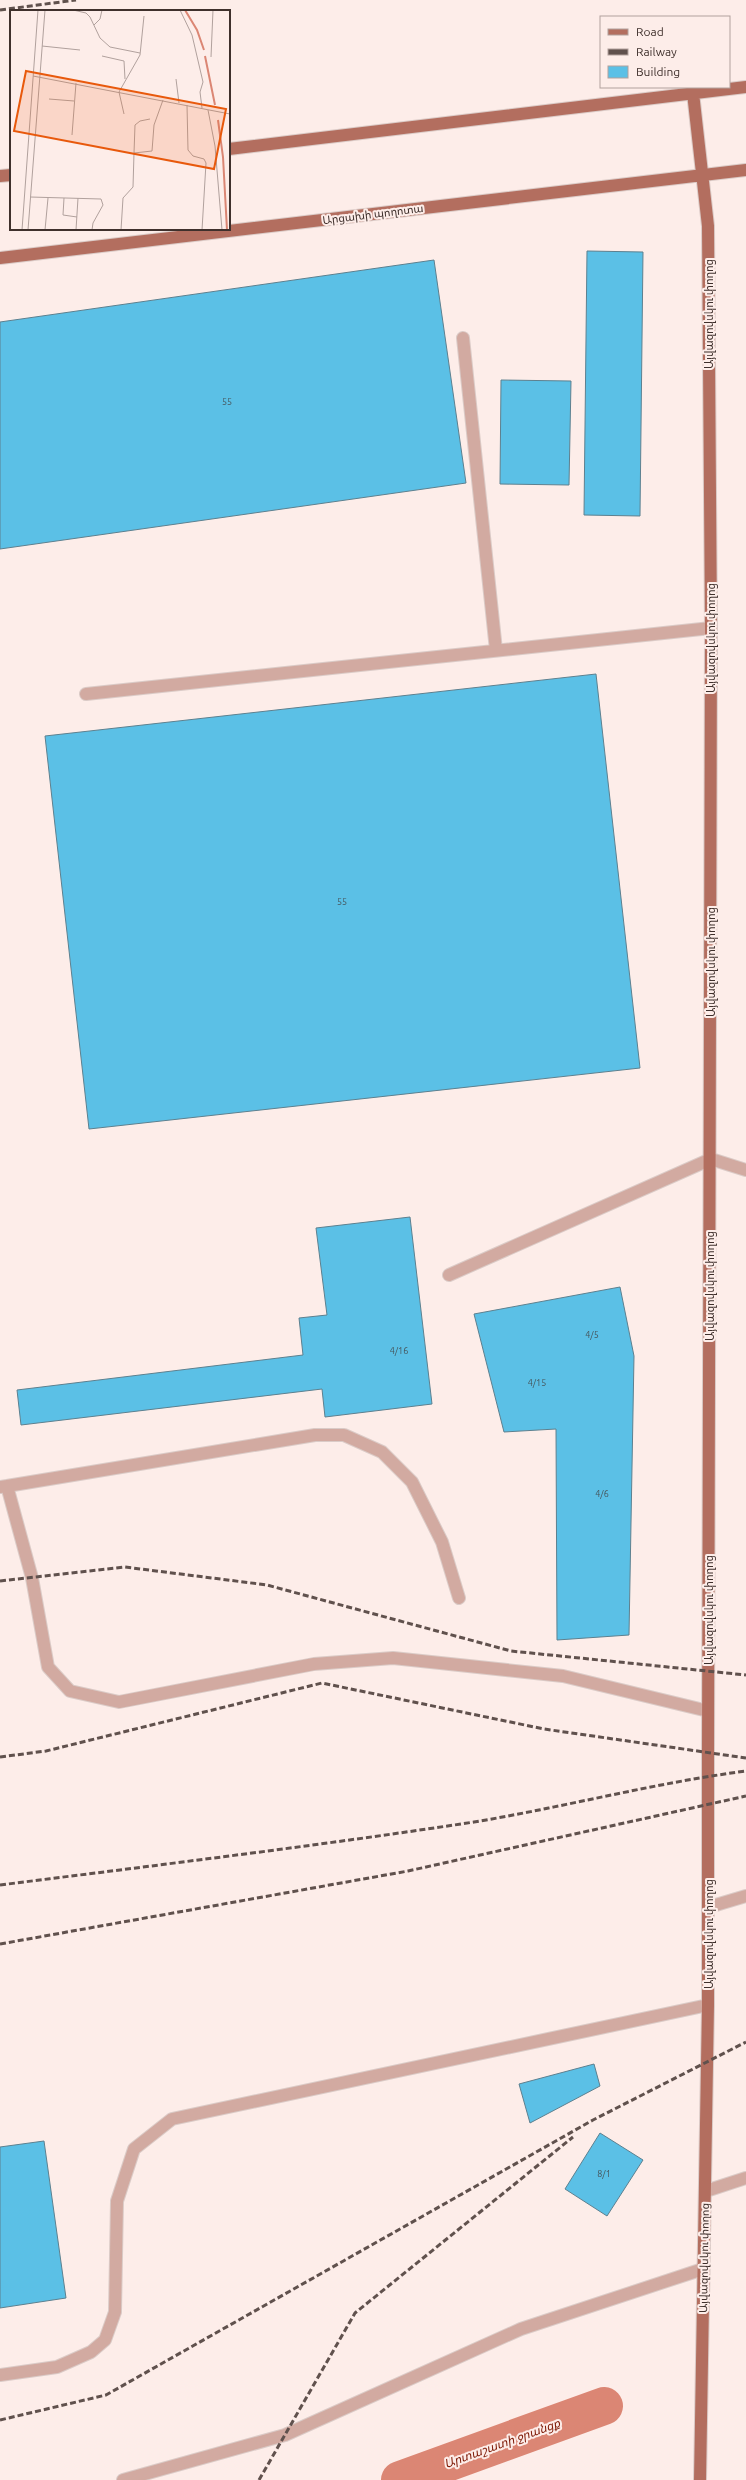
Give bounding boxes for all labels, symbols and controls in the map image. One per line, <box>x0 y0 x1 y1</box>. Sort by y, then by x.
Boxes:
inset map <box>10 10 230 230</box>
legend <box>600 16 730 88</box>
text: Road <box>636 25 664 38</box>
text: Railway <box>636 45 677 58</box>
text: Building <box>636 65 680 78</box>
street label: Արցախի պողոտա <box>322 202 424 227</box>
street label: Այվազովսկու փողոց <box>703 259 716 369</box>
house number: 55 <box>222 397 232 407</box>
street label: Այվազովսկու փողոց <box>705 583 718 693</box>
house number: 55 <box>337 897 347 907</box>
street label: Այվազովսկու փողոց <box>705 907 718 1017</box>
street label: Այվազովսկու փողոց <box>704 1231 717 1341</box>
house number: 4/5 <box>585 1330 599 1340</box>
house number: 4/16 <box>390 1346 408 1356</box>
house number: 4/15 <box>528 1378 546 1388</box>
house number: 4/6 <box>595 1489 609 1499</box>
street label: Այվազովսկու փողոց <box>703 1555 716 1665</box>
street label: Այվազովսկու փողոց <box>703 1879 716 1989</box>
house number: 8/1 <box>597 2169 611 2179</box>
street label: Այվազովսկու փողոց <box>697 2203 712 2313</box>
water label: Արտաշատի ջրանցք <box>442 2416 563 2471</box>

